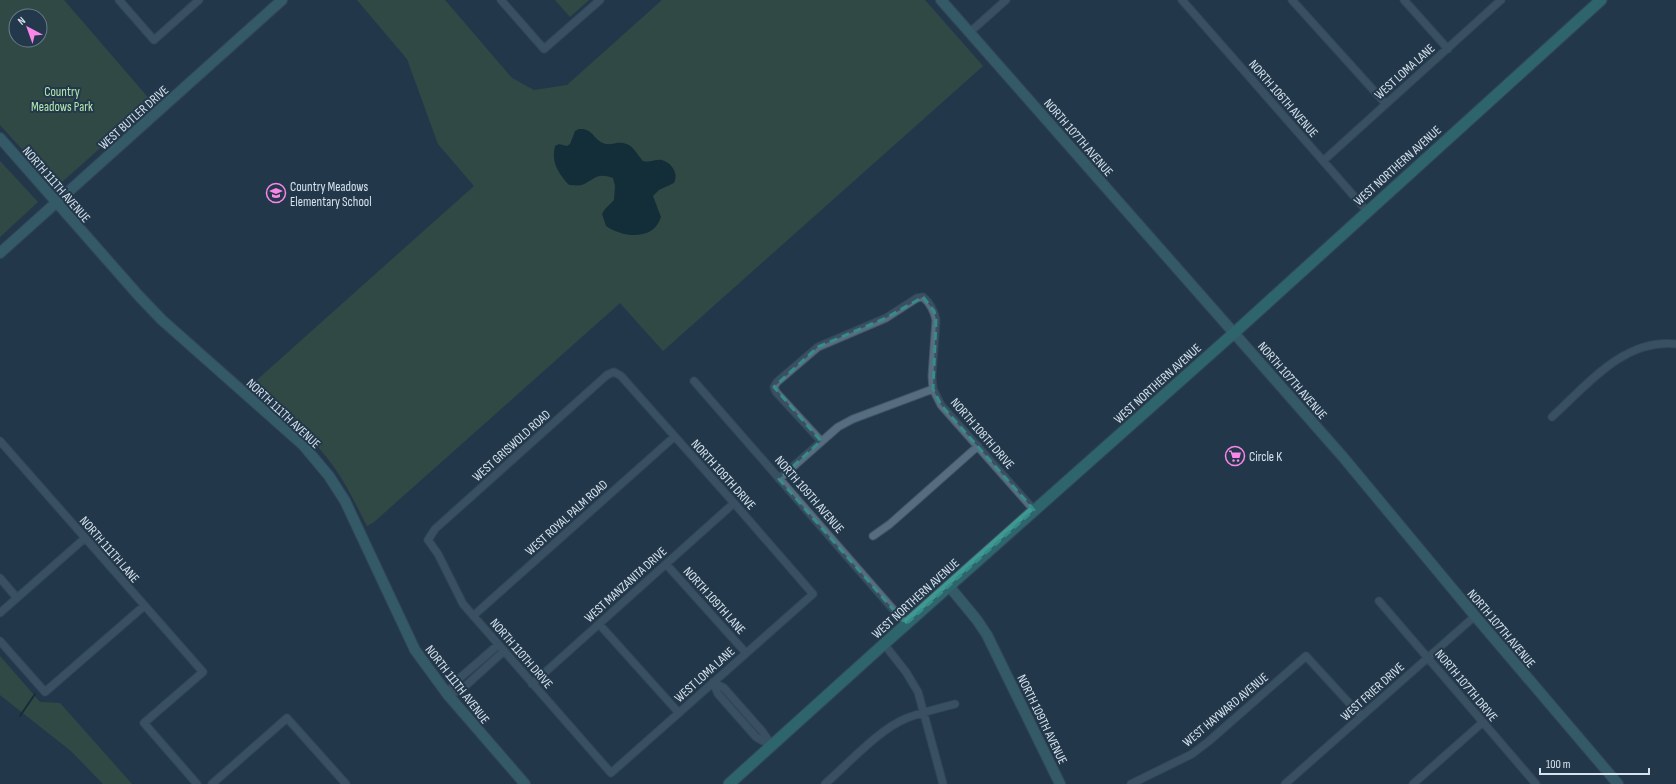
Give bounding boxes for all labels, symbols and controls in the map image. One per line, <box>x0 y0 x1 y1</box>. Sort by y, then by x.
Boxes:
north arrow <box>8 8 48 48</box>
text: N <box>15 14 28 28</box>
street label: WEST LOMA LANE <box>1371 41 1438 103</box>
street label: NORTH 106TH AVENUE <box>1245 57 1321 141</box>
street label: WEST BUTLER DRIVE <box>95 82 172 153</box>
park label: Country Meadows Park <box>31 84 93 115</box>
street label: NORTH 107TH AVENUE <box>1040 96 1116 180</box>
street label: WEST NORTHERN AVENUE <box>1351 122 1445 209</box>
street label: NORTH 111TH AVENUE <box>19 143 94 226</box>
place label: Country Meadows Elementary School <box>290 179 372 210</box>
school or university icon: Country Meadows Elementary School <box>265 182 287 204</box>
street label: NORTH 107TH AVENUE <box>1254 339 1330 423</box>
street label: WEST NORTHERN AVENUE <box>1111 340 1205 427</box>
street label: NORTH 111TH AVENUE <box>243 375 324 452</box>
street label: NORTH 108TH DRIVE <box>947 395 1017 473</box>
street label: WEST GRISWOLD ROAD <box>469 406 554 485</box>
street label: NORTH 109TH DRIVE <box>687 436 759 513</box>
supermarket icon: Circle K <box>1224 445 1246 467</box>
place label: Circle K <box>1249 449 1282 465</box>
street label: NORTH 109TH AVENUE <box>771 453 847 537</box>
street label: WEST ROYAL PALM ROAD <box>522 476 611 559</box>
street label: NORTH 111TH LANE <box>76 513 142 586</box>
street label: WEST MANZANITA DRIVE <box>581 544 670 626</box>
street label: WEST NORTHERN AVENUE <box>869 555 963 642</box>
street label: NORTH 109TH LANE <box>680 564 749 638</box>
street label: NORTH 107TH AVENUE <box>1464 586 1539 671</box>
street label: NORTH 110TH DRIVE <box>486 615 556 692</box>
street label: NORTH 111TH AVENUE <box>422 642 493 727</box>
street label: WEST LOMA LANE <box>671 644 738 706</box>
street label: NORTH 107TH DRIVE <box>1432 646 1501 725</box>
street label: WEST FRIER DRIVE <box>1338 659 1408 724</box>
street label: WEST HAYWARD AVENUE <box>1180 669 1272 750</box>
street label: NORTH 109TH AVENUE <box>1013 672 1071 767</box>
scale bar <box>1540 750 1649 776</box>
text: 100 m <box>1546 757 1571 772</box>

